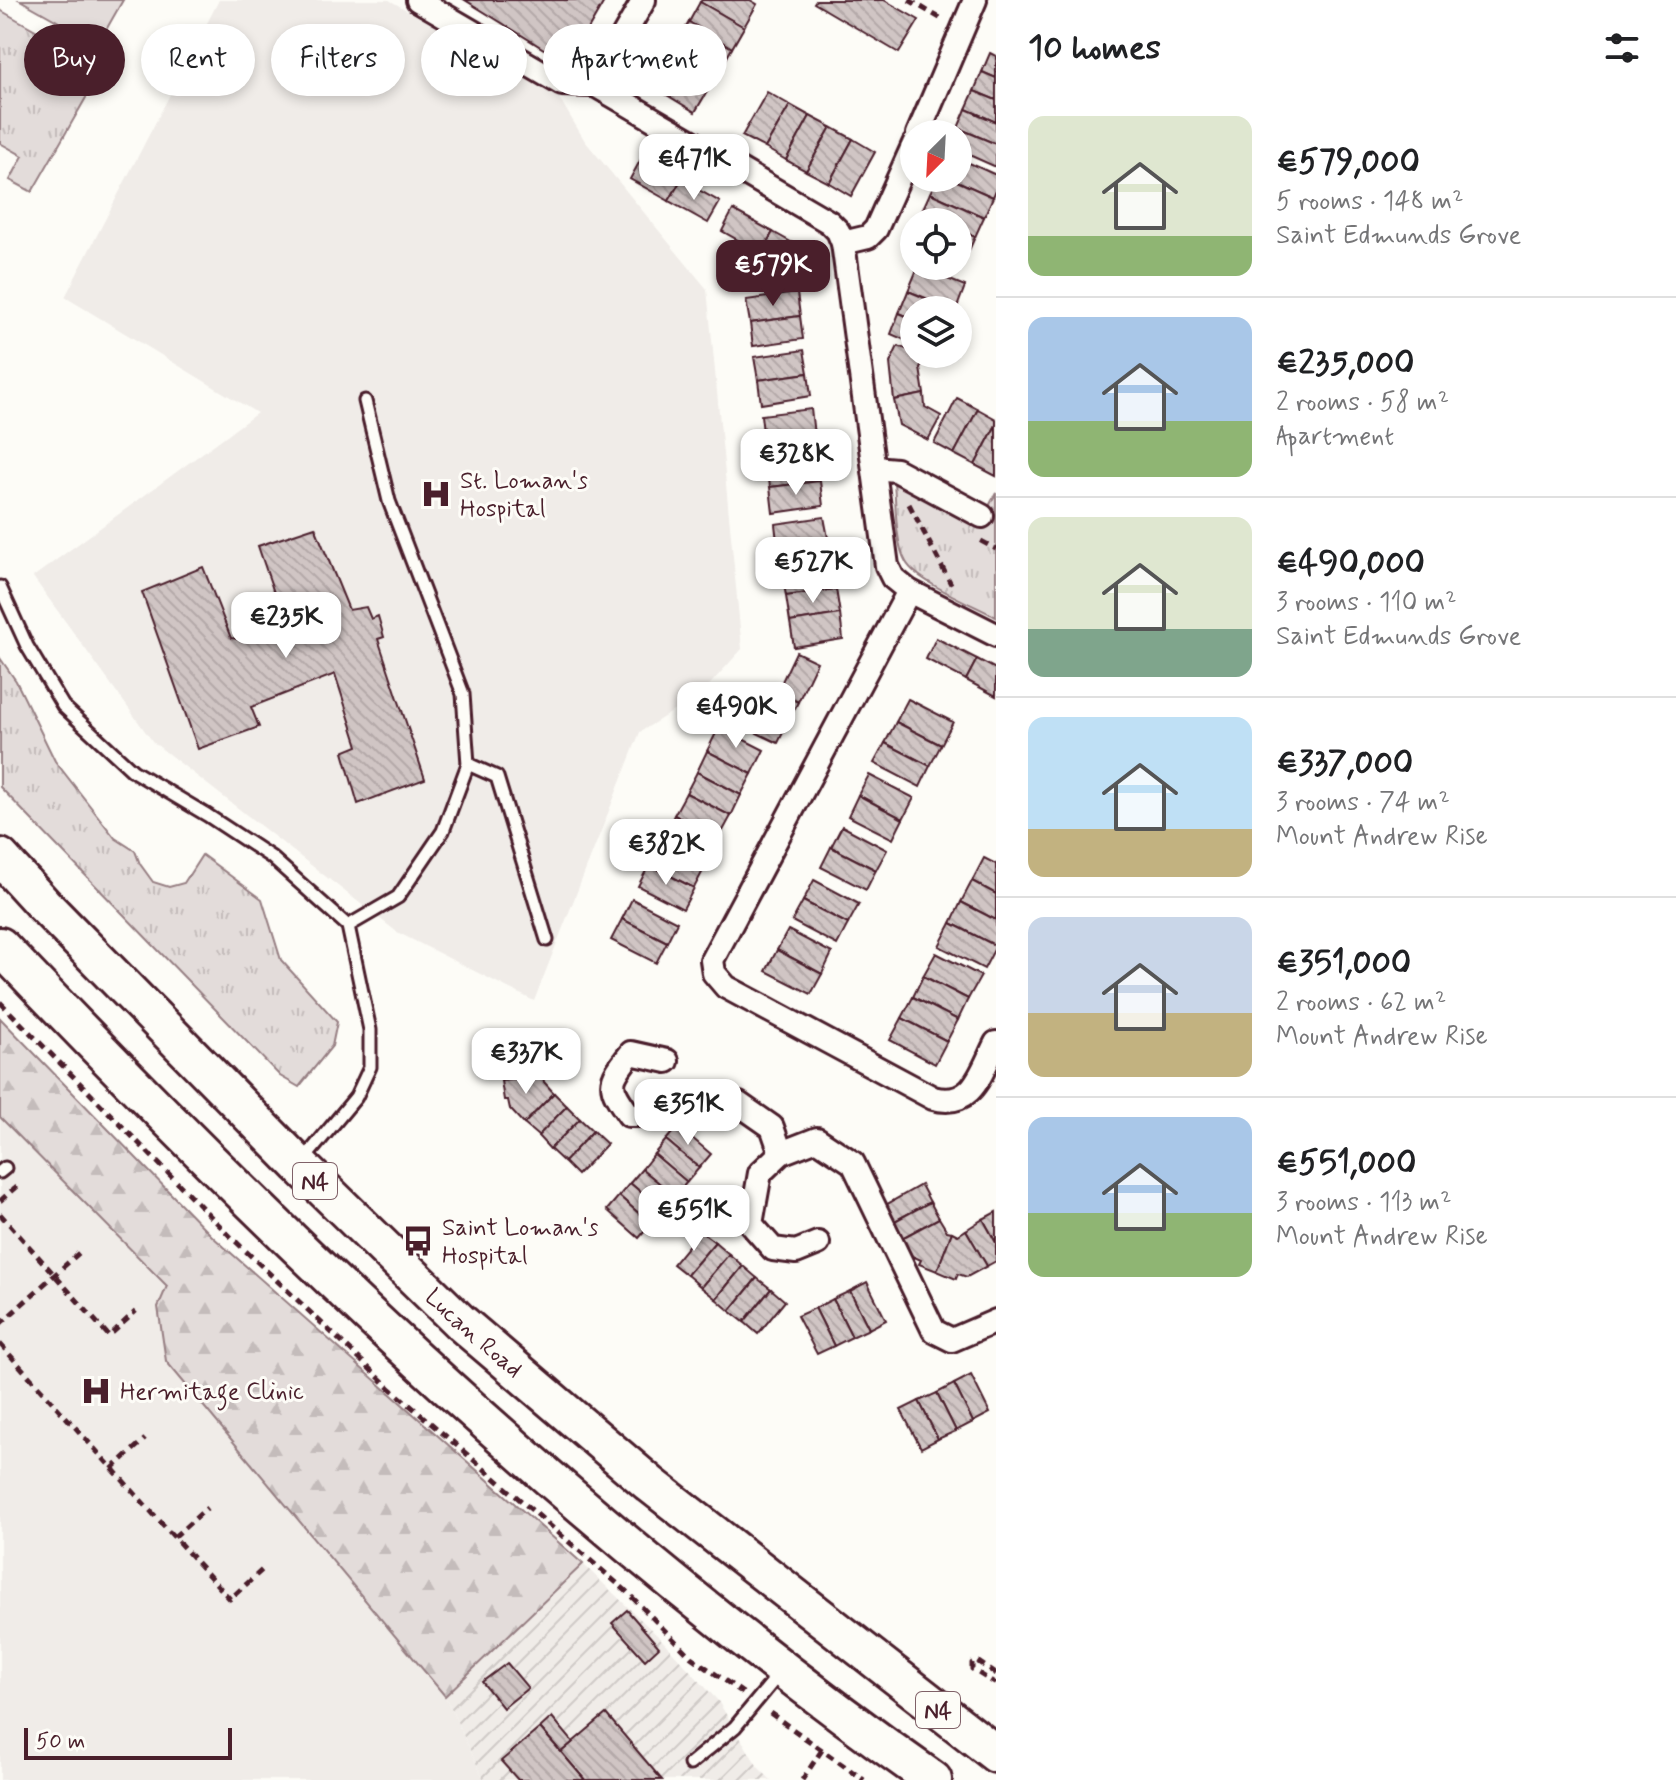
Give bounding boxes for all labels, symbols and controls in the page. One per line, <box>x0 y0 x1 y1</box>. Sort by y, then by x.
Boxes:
chip: Buy <box>24 24 125 96</box>
chip: Rent <box>141 24 255 96</box>
chip: Filters <box>271 24 405 96</box>
chip: New <box>421 24 527 96</box>
chip: Apartment <box>543 24 727 96</box>
text: 10 homes <box>1028 26 1161 71</box>
icon: filters <box>1600 26 1644 70</box>
north arrow <box>900 120 972 192</box>
map controls <box>900 120 972 368</box>
pin: €471K <box>638 134 750 202</box>
text: €579,000 <box>1276 140 1420 185</box>
text: €471K <box>657 143 731 177</box>
icon: home <box>1092 148 1188 244</box>
text: 5 rooms · 148 m² <box>1276 185 1463 219</box>
button: locate <box>900 208 972 280</box>
text: Saint Edmunds Grove <box>1276 219 1521 253</box>
pin: €579K <box>717 240 829 308</box>
text: €579K <box>734 249 812 283</box>
button: layers <box>900 296 972 368</box>
text: €235,000 <box>1276 341 1415 386</box>
icon: home <box>1092 349 1188 445</box>
text: 2 rooms · 58 m² <box>1276 386 1449 420</box>
text: Apartment <box>1276 420 1394 454</box>
pin: €328K <box>740 429 852 497</box>
text: €328K <box>759 438 833 472</box>
place label: St. Loman's Hospital <box>460 466 588 525</box>
hospital icon: St. Loman's Hospital <box>419 477 453 511</box>
pin: €527K <box>757 537 869 605</box>
text: €490,000 <box>1276 541 1425 586</box>
text: €527K <box>773 546 853 580</box>
icon: home <box>1092 549 1188 645</box>
text: 3 rooms · 110 m² <box>1276 586 1457 620</box>
pin: €235K <box>230 592 342 660</box>
text: €235K <box>249 601 323 635</box>
text: Saint Edmunds Grove <box>1276 620 1521 654</box>
pin: €490K <box>680 682 792 750</box>
text: €490K <box>695 691 777 725</box>
text: €337,000 <box>1276 741 1413 786</box>
icon: home <box>1092 749 1188 845</box>
text: 3 rooms · 74 m² <box>1276 786 1450 820</box>
pin: €382K <box>610 819 722 887</box>
text: Mount Andrew Rise <box>1276 820 1488 854</box>
text: €382K <box>628 828 704 862</box>
text: €351,000 <box>1276 941 1411 986</box>
icon: home <box>1092 949 1188 1045</box>
text: 2 rooms · 62 m² <box>1276 986 1446 1020</box>
text: Mount Andrew Rise <box>1276 1020 1488 1054</box>
pin: €337K <box>470 1028 582 1096</box>
text: €337K <box>490 1037 562 1071</box>
pin: €351K <box>632 1079 744 1147</box>
text: €351K <box>652 1088 724 1122</box>
text: €551,000 <box>1276 1141 1416 1186</box>
icon: home <box>1092 1149 1188 1245</box>
road number: N4 <box>293 1163 337 1199</box>
pin: €551K <box>638 1185 750 1253</box>
text: 3 rooms · 113 m² <box>1276 1186 1452 1220</box>
text: €551K <box>657 1194 731 1228</box>
place label: Saint Loman's Hospital <box>442 1213 599 1272</box>
text: Mount Andrew Rise <box>1276 1220 1488 1254</box>
bus stop icon: Saint Loman's Hospital <box>401 1224 435 1258</box>
street label: Lucan Road <box>418 1282 529 1386</box>
hospital icon: Hermitage Clinic <box>79 1374 113 1408</box>
place label: Hermitage Clinic <box>120 1377 304 1411</box>
road number: N4 <box>916 1692 960 1728</box>
scale bar <box>24 1724 232 1760</box>
text: 50 m <box>36 1728 85 1756</box>

